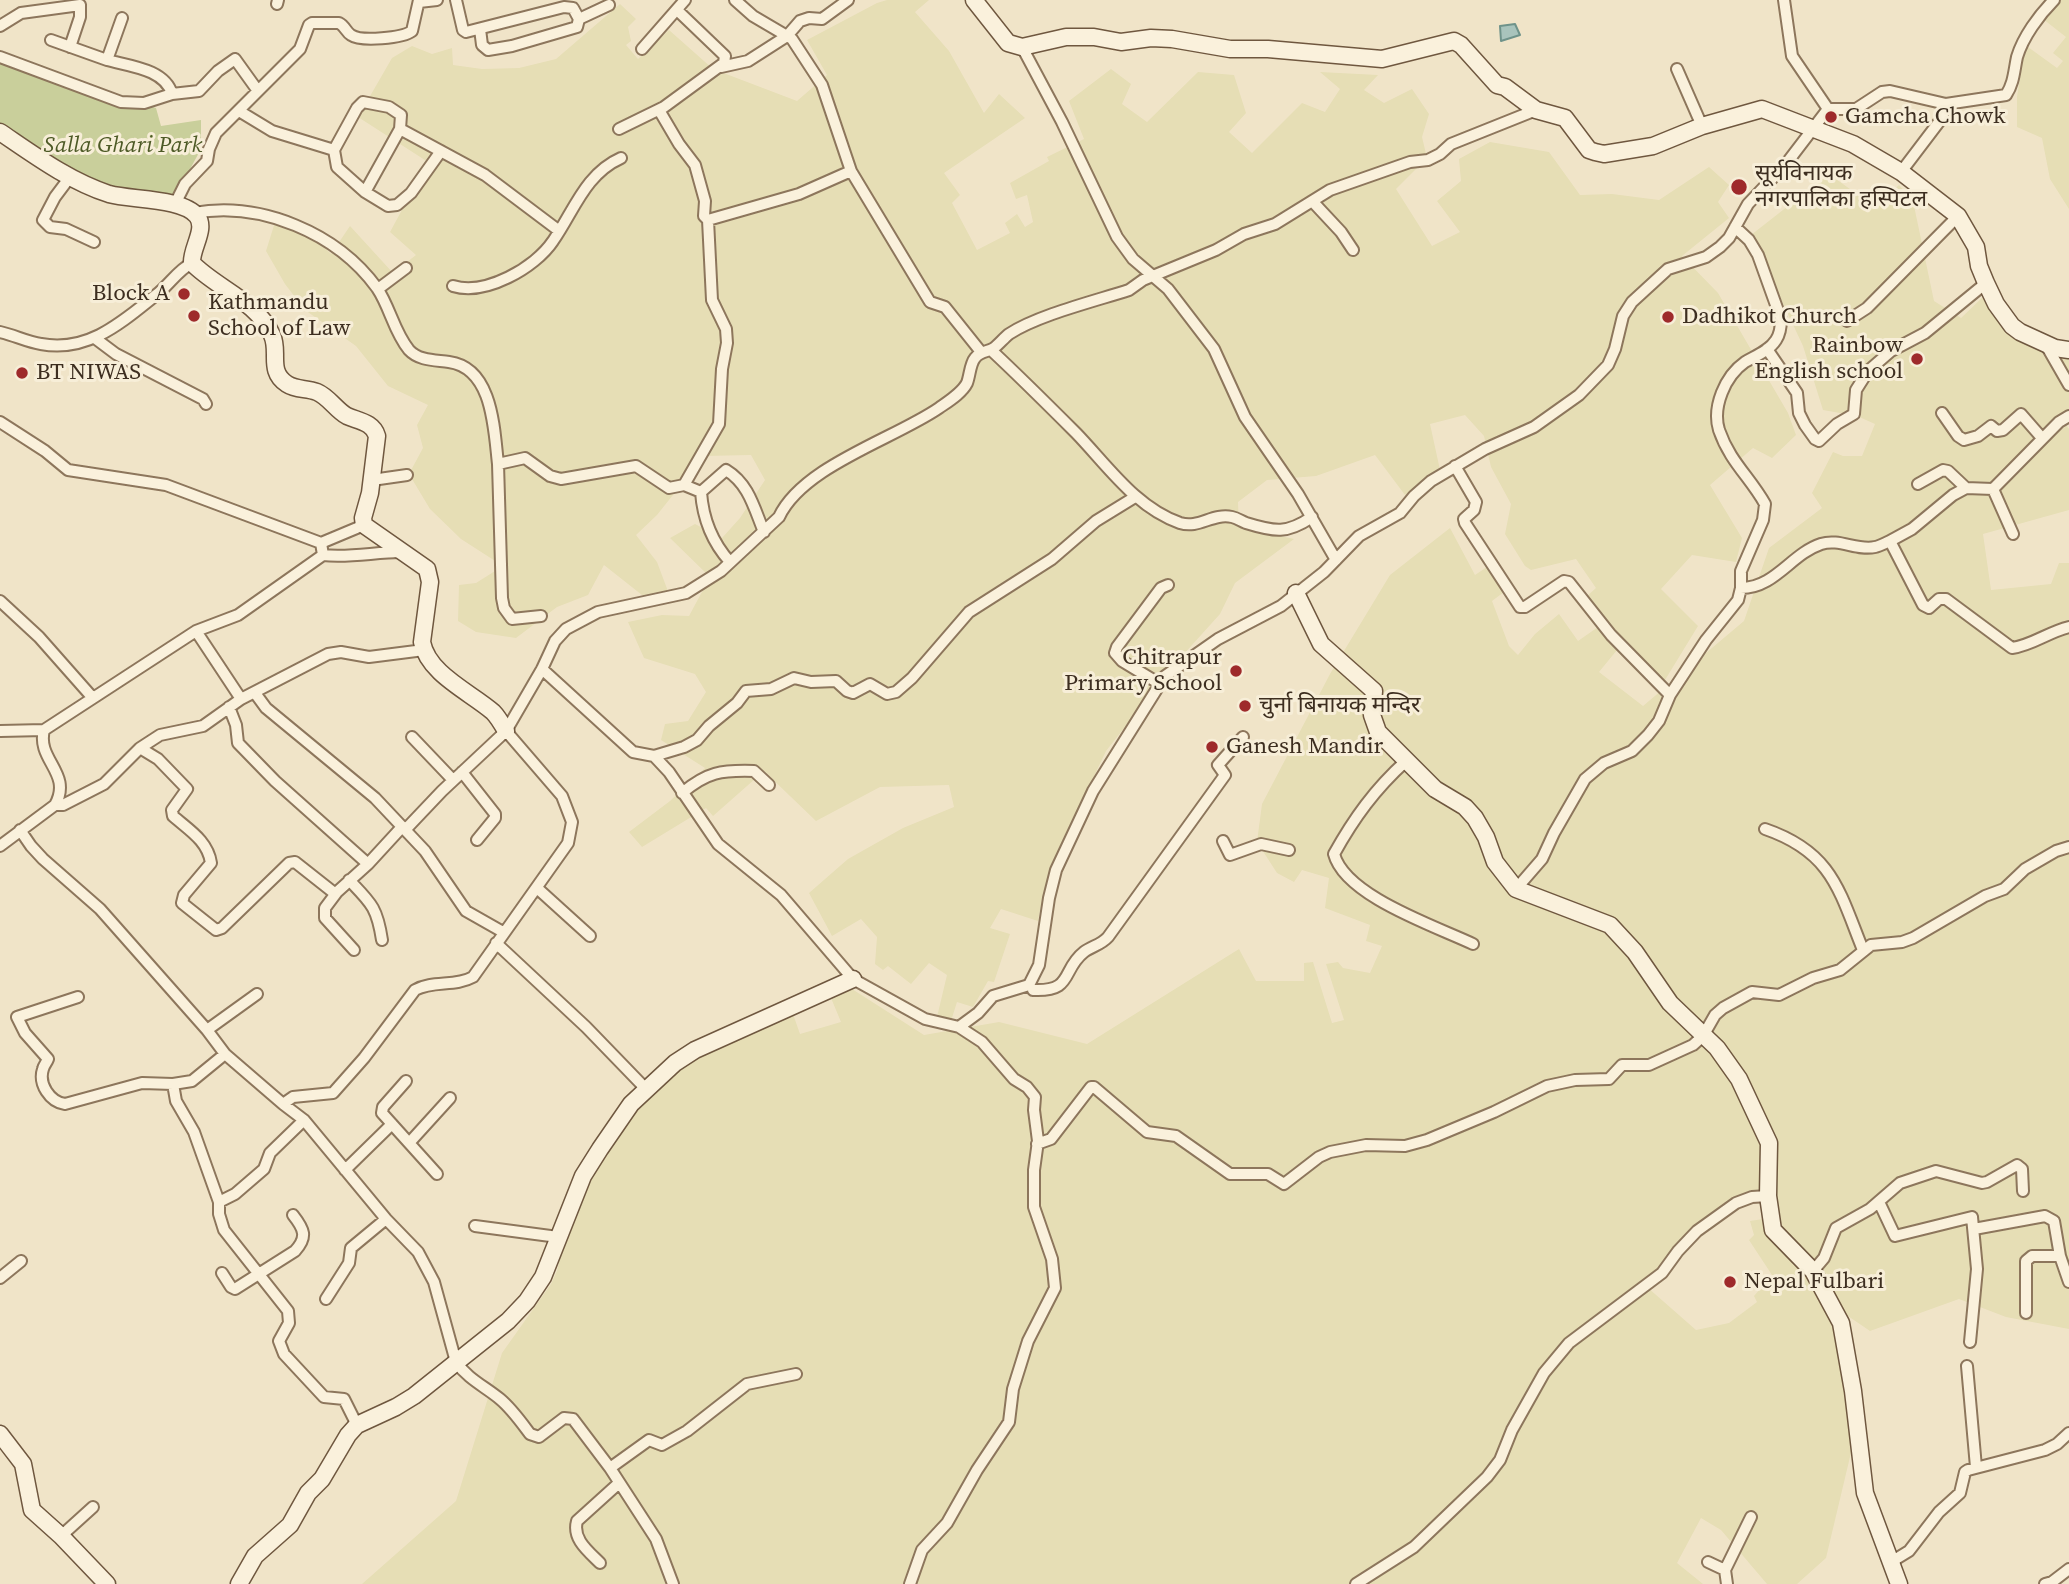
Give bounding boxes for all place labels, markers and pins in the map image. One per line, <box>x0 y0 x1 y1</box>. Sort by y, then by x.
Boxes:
place label: Gamcha Chowk <box>1845 103 2006 131</box>
marker: Gamcha Chowk <box>1823 109 1839 125</box>
place label: सूर्यविनायक नगरपालिका हस्पिटल <box>1755 160 1927 214</box>
marker: सूर्यविनायक नगरपालिका हस्पिटल <box>1729 177 1749 197</box>
place label: Block A <box>92 280 170 308</box>
marker: Block A <box>176 286 192 302</box>
place label: Kathmandu School of Law <box>208 289 350 343</box>
place label: Dadhikot Church <box>1682 303 1857 331</box>
marker: Kathmandu School of Law <box>186 308 202 324</box>
marker: Dadhikot Church <box>1660 309 1676 325</box>
place label: Rainbow English school <box>1754 332 1903 386</box>
marker: Rainbow English school <box>1909 351 1925 367</box>
place label: BT NIWAS <box>36 359 141 387</box>
marker: BT NIWAS <box>14 365 30 381</box>
place label: Chitrapur Primary School <box>1064 644 1222 698</box>
marker: Chitrapur Primary School <box>1228 663 1244 679</box>
place label: चुर्ना बिनायक मन्दिर <box>1259 692 1420 720</box>
marker: चुर्ना बिनायक मन्दिर <box>1237 698 1253 714</box>
place label: Ganesh Mandir <box>1226 733 1383 761</box>
marker: Ganesh Mandir <box>1204 739 1220 755</box>
place label: Nepal Fulbari <box>1744 1268 1884 1296</box>
marker: Nepal Fulbari <box>1722 1274 1738 1290</box>

